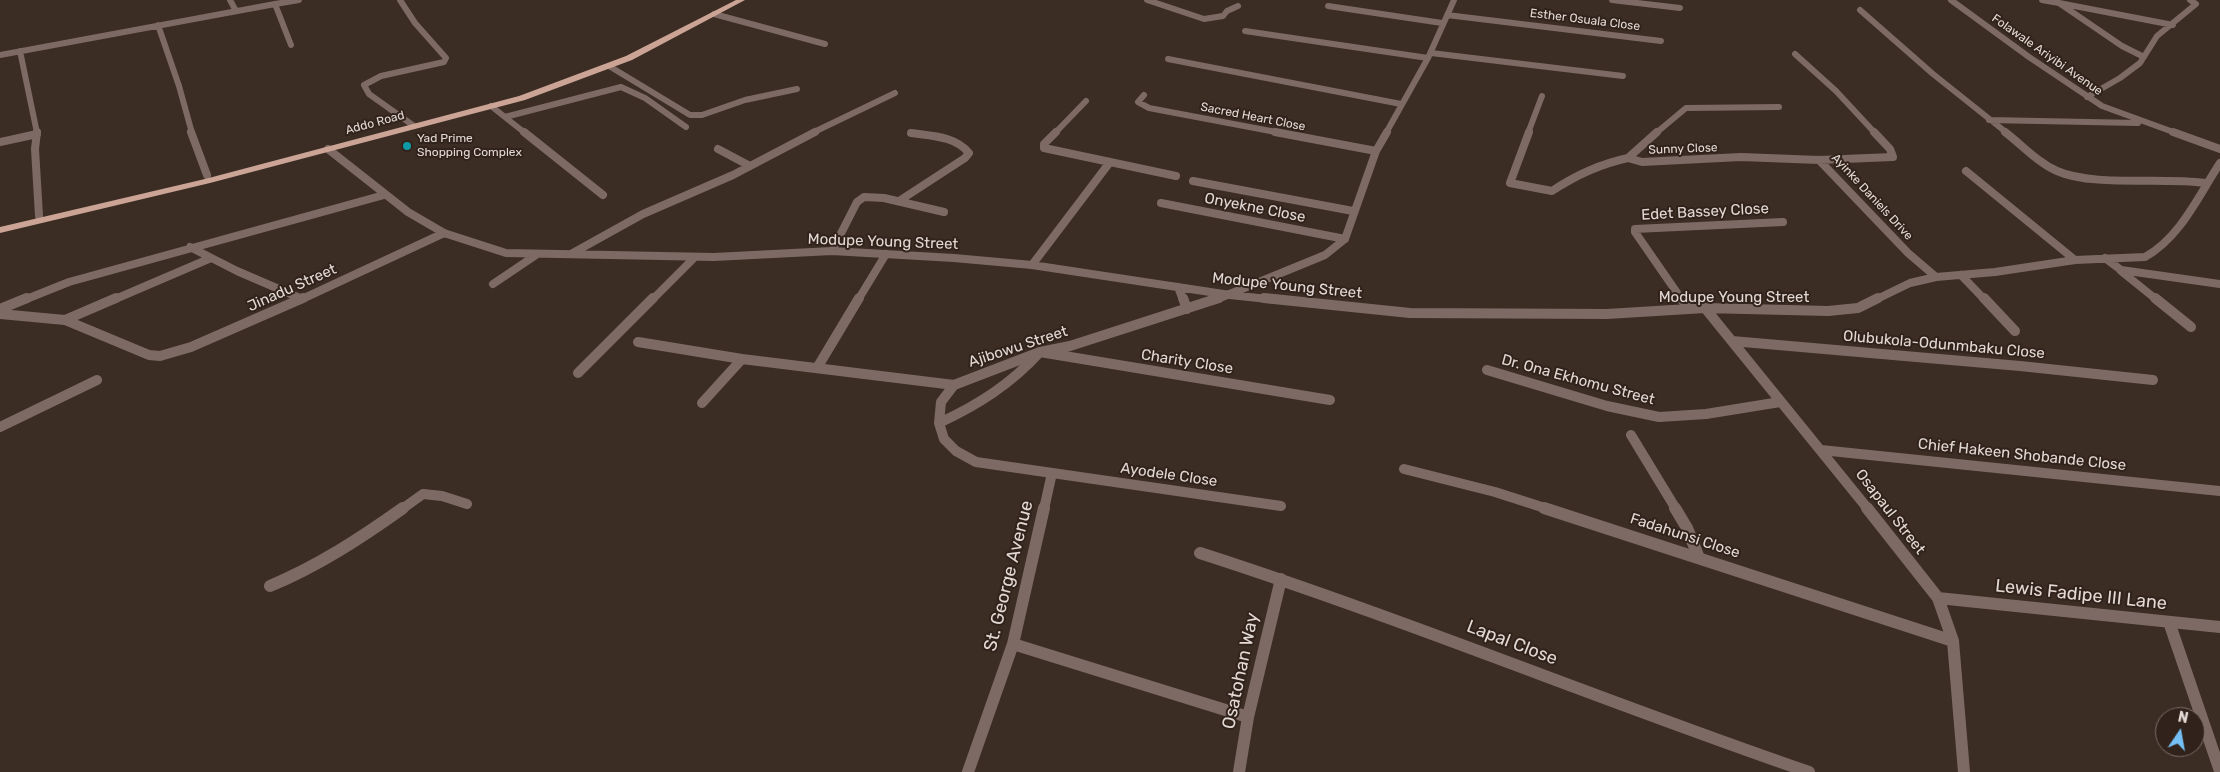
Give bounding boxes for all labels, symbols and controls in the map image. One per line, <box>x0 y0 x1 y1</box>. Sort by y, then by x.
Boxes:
street label: Esther Osuala Close <box>1529 6 1641 34</box>
street label: Folawale Ariyibi Avenue <box>1989 11 2105 99</box>
street label: Sacred Heart Close <box>1199 100 1307 134</box>
street label: Addo Road <box>344 108 406 138</box>
place label: Yad Prime Shopping Complex <box>417 132 522 160</box>
marker: Yad Prime Shopping Complex <box>401 140 413 152</box>
street label: Sunny Close <box>1648 141 1718 157</box>
street label: Ayinke Daniels Drive <box>1828 151 1916 243</box>
street label: Onyekne Close <box>1203 189 1307 227</box>
street label: Edet Bassey Close <box>1641 200 1769 224</box>
street label: Modupe Young Street <box>807 230 959 254</box>
street label: Jinadu Street <box>245 260 339 316</box>
street label: Modupe Young Street <box>1211 269 1363 303</box>
street label: Modupe Young Street <box>1659 289 1809 307</box>
street label: Ajibowu Street <box>966 322 1070 372</box>
street label: Olubukola-Odunmbaku Close <box>1842 327 2046 363</box>
street label: Charity Close <box>1140 346 1234 378</box>
street label: Dr. Ona Ekhomu Street <box>1499 351 1657 409</box>
street label: Chief Hakeen Shobande Close <box>1917 435 2127 475</box>
street label: Ayodele Close <box>1119 459 1219 491</box>
street label: Osapaul Street <box>1851 466 1929 558</box>
street label: St. George Avenue <box>980 498 1038 654</box>
street label: Fadahunsi Close <box>1628 510 1742 562</box>
street label: Lewis Fadipe III Lane <box>1994 575 2168 615</box>
street label: Osatohan Way <box>1218 611 1264 731</box>
street label: Lapal Close <box>1464 616 1560 670</box>
north arrow <box>2155 707 2205 757</box>
text: N <box>2176 708 2190 727</box>

